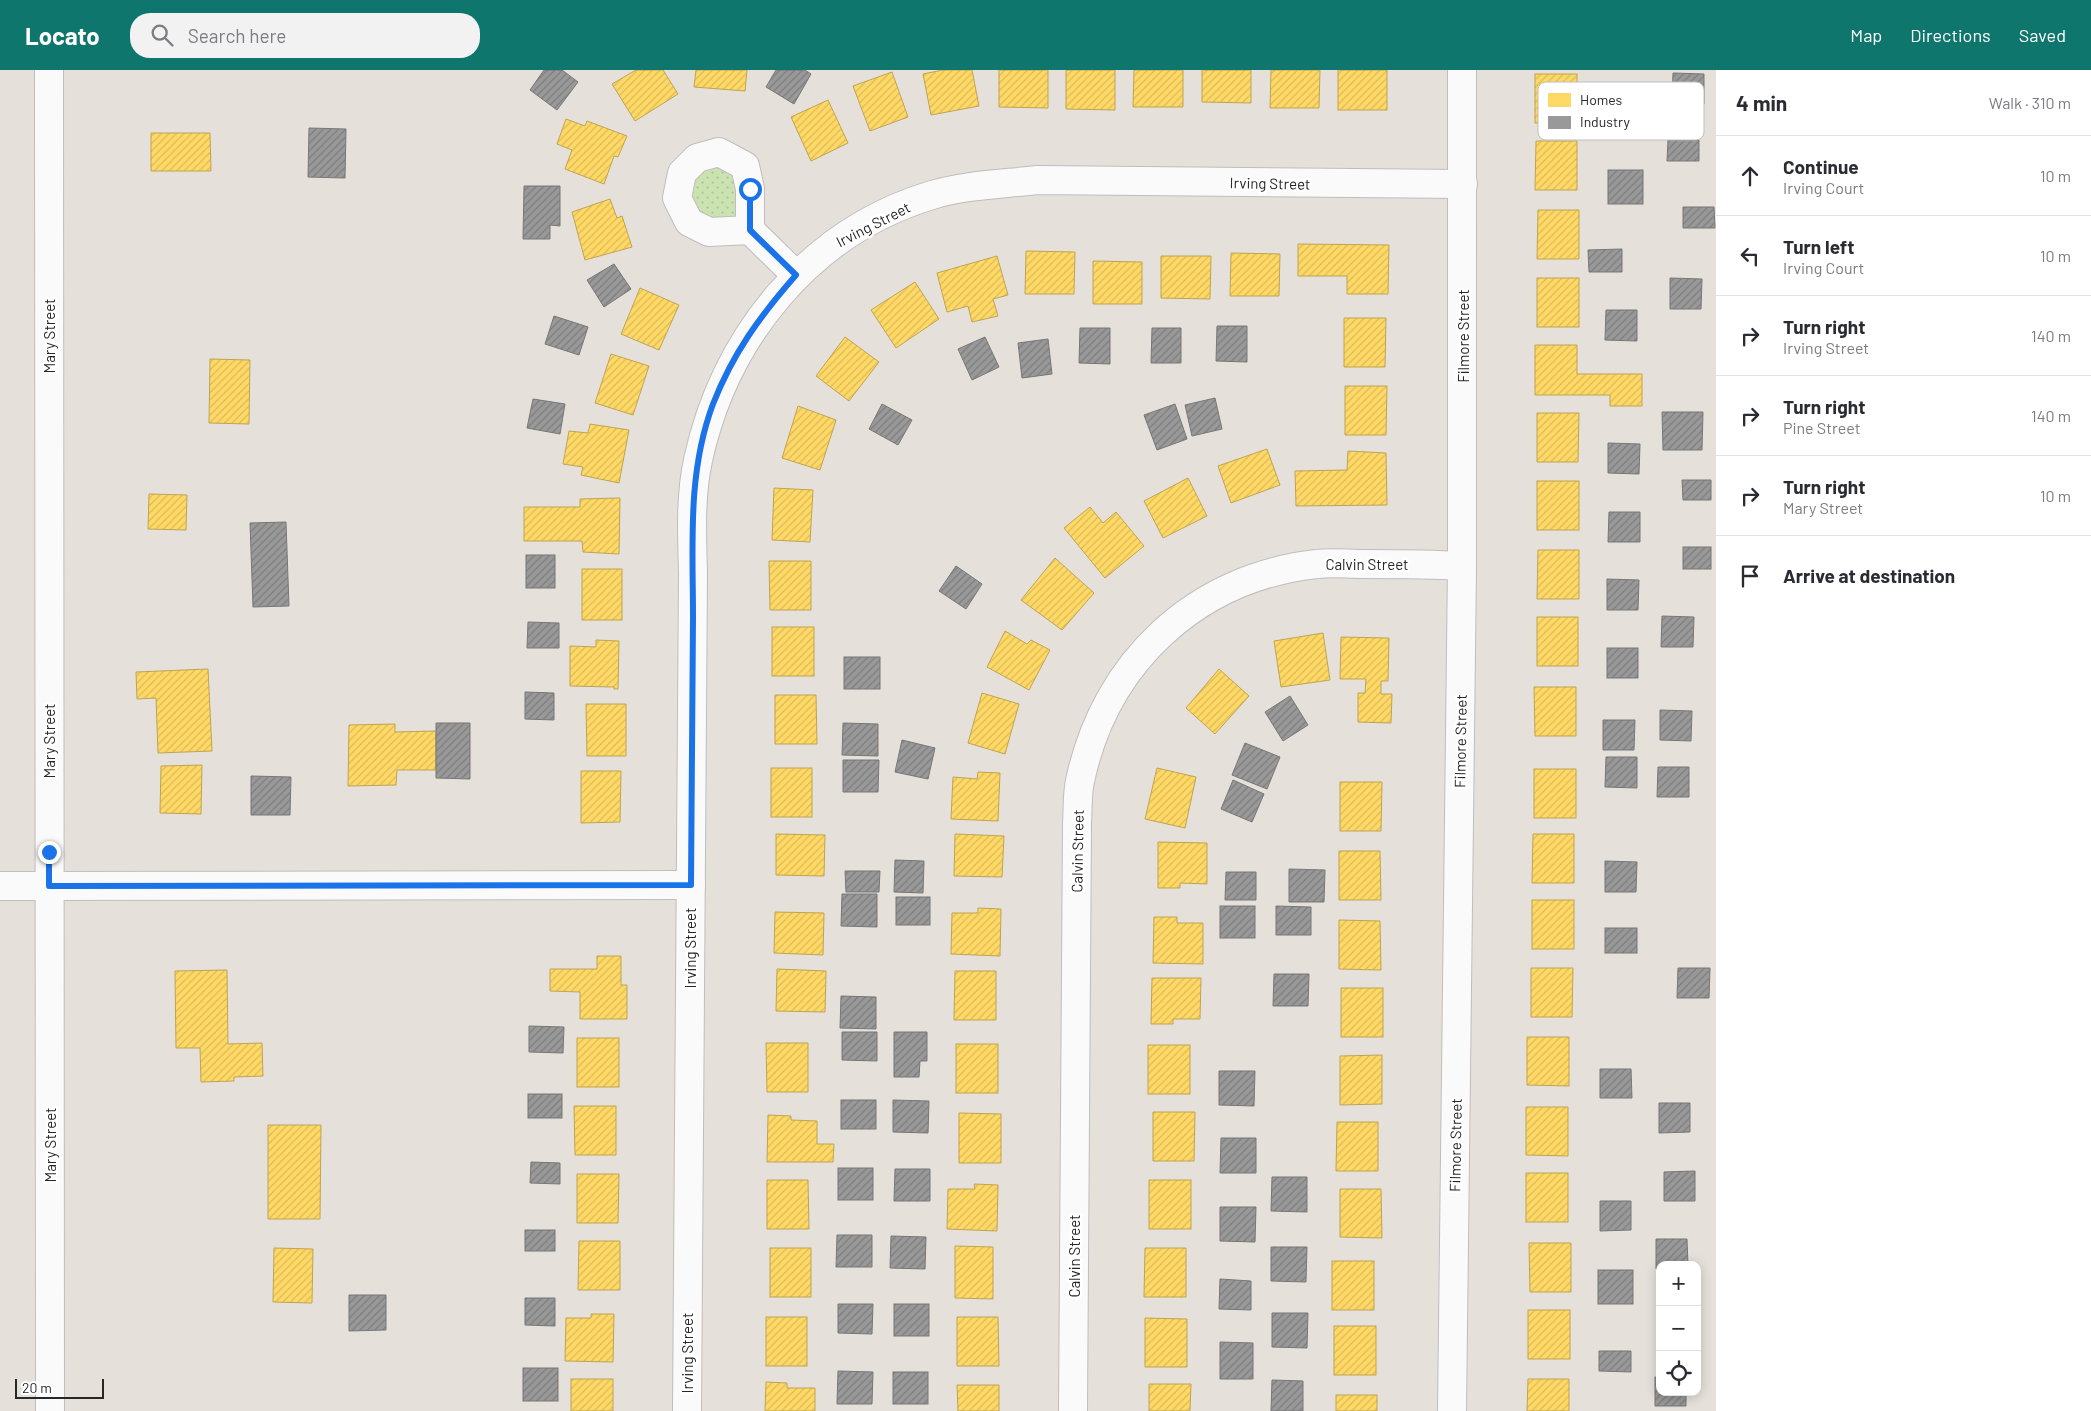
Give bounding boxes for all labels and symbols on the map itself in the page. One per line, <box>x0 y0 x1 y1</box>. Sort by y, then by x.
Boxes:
legend <box>1538 82 1704 140</box>
text: Homes <box>1580 91 1623 108</box>
text: Industry <box>1580 113 1631 130</box>
street label: Irving Street <box>1229 173 1311 193</box>
route start <box>739 178 762 201</box>
street label: Irving Street <box>833 198 913 250</box>
street label: Filmore Street <box>1454 289 1472 383</box>
street label: Mary Street <box>40 298 58 374</box>
street label: Calvin Street <box>1325 555 1409 573</box>
street label: Filmore Street <box>1450 694 1470 788</box>
street label: Mary Street <box>40 703 58 779</box>
street label: Calvin Street <box>1067 809 1087 893</box>
route end <box>38 841 61 864</box>
street label: Irving Street <box>681 908 699 988</box>
street label: Filmore Street <box>1445 1098 1465 1192</box>
street label: Mary Street <box>41 1107 59 1183</box>
street label: Calvin Street <box>1065 1214 1083 1298</box>
street label: Irving Street <box>678 1313 696 1393</box>
scale bar <box>15 1376 104 1399</box>

